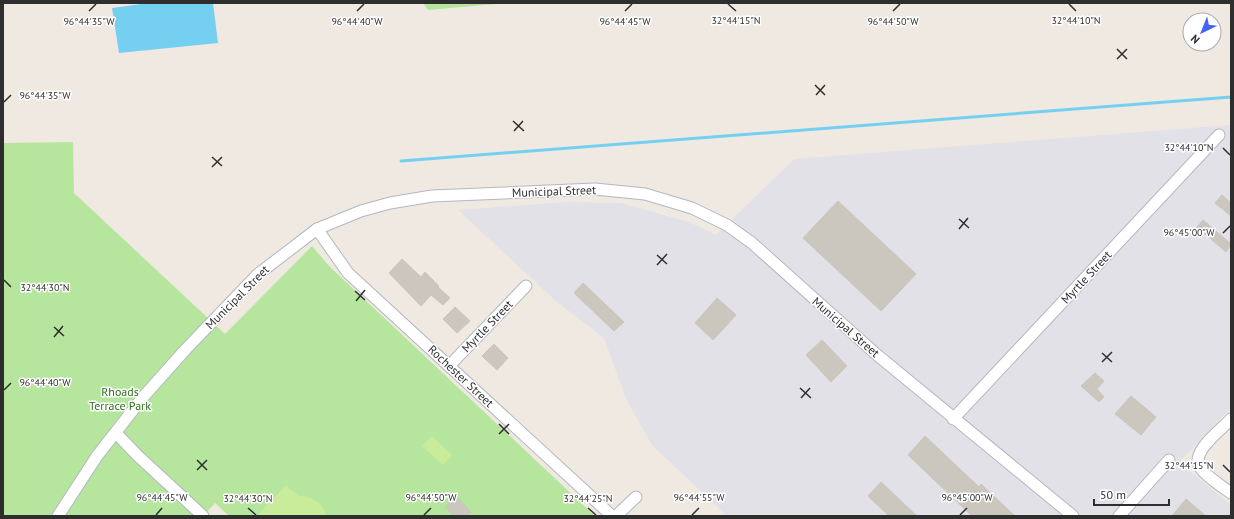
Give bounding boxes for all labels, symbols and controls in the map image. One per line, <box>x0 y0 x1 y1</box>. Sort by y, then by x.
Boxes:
north arrow <box>1182 12 1222 52</box>
text: 32°44'15"N <box>711 14 761 27</box>
text: 32°44'10"N <box>1051 14 1101 27</box>
text: 96°44'35"W <box>63 15 115 28</box>
text: 96°44'40"W <box>331 15 383 28</box>
text: 96°44'45"W <box>599 15 651 28</box>
text: 96°44'50"W <box>867 15 919 28</box>
text: N <box>1188 32 1203 47</box>
text: 96°44'35"W <box>19 89 71 102</box>
text: 32°44'10"N <box>1164 141 1214 154</box>
street label: Municipal Street <box>512 182 596 200</box>
text: 96°45'00"W <box>1163 226 1215 239</box>
street label: Myrtle Street <box>1058 247 1114 307</box>
street label: Municipal Street <box>202 262 272 332</box>
text: 32°44'30"N <box>20 281 70 294</box>
street label: Municipal Street <box>809 294 883 360</box>
street label: Myrtle Street <box>458 297 516 355</box>
street label: Rochester Street <box>425 342 497 410</box>
text: 96°44'40"W <box>19 376 71 389</box>
park label: Rhoads Terrace Park <box>89 384 151 413</box>
text: 32°44'15"N <box>1164 459 1214 472</box>
scale bar <box>1094 481 1169 507</box>
text: 50 m <box>1100 487 1126 502</box>
text: 96°44'45"W <box>136 491 188 504</box>
text: 96°44'50"W <box>405 491 457 504</box>
text: 96°44'55"W <box>673 491 725 504</box>
text: 96°45'00"W <box>941 491 993 504</box>
text: 32°44'30"N <box>223 492 273 505</box>
text: 32°44'25"N <box>563 492 613 505</box>

